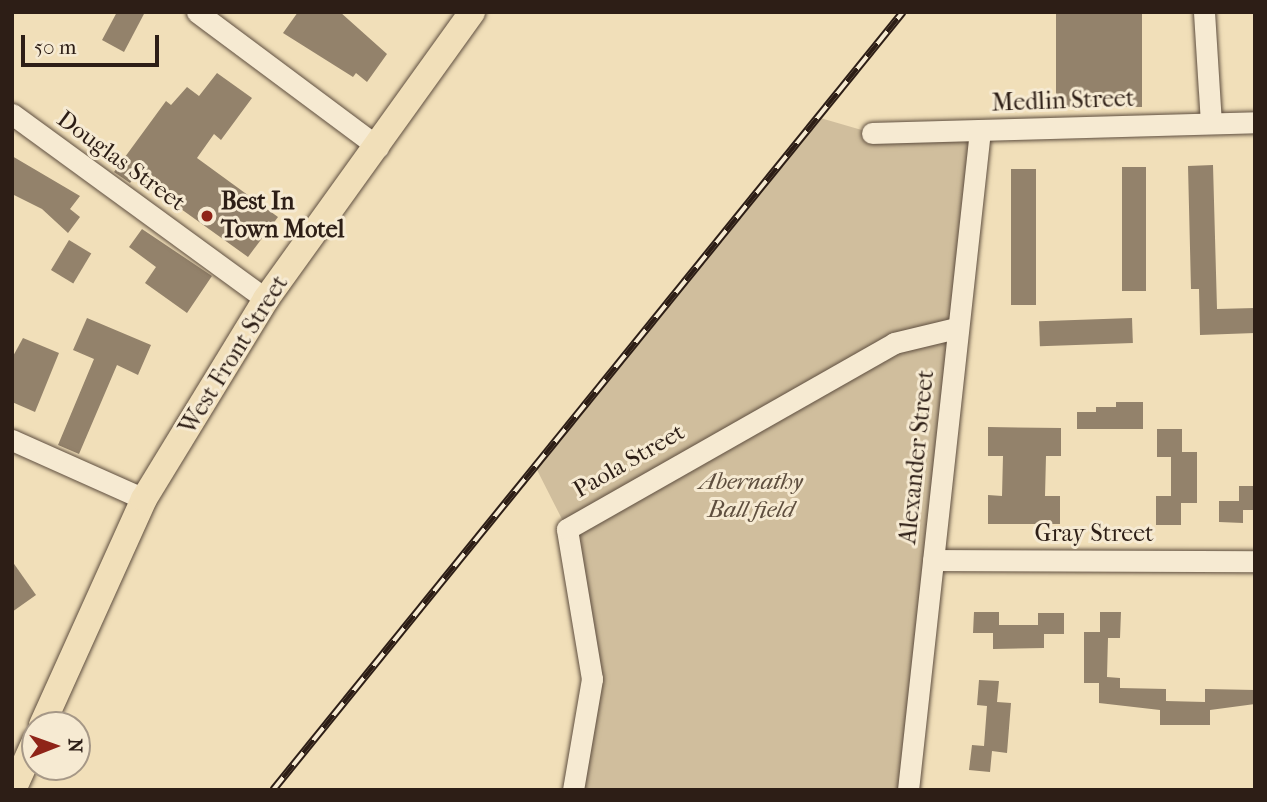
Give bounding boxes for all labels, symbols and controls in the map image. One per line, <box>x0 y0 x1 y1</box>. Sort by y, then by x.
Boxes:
scale bar <box>24 21 163 65</box>
text: 50 m <box>34 35 77 59</box>
street label: Medlin Street <box>991 84 1135 118</box>
street label: Douglas Street <box>51 105 191 217</box>
place label: Best In Town Motel <box>221 188 344 244</box>
marker: Best In Town Motel <box>199 208 215 224</box>
street label: West Front Street <box>174 270 294 440</box>
street label: Alexander Street <box>894 369 940 545</box>
street label: Paola Street <box>568 418 690 504</box>
park label: Abernathy Ball field <box>699 468 803 524</box>
street label: Gray Street <box>1034 520 1154 548</box>
north arrow <box>21 711 91 781</box>
text: N <box>64 738 86 753</box>

